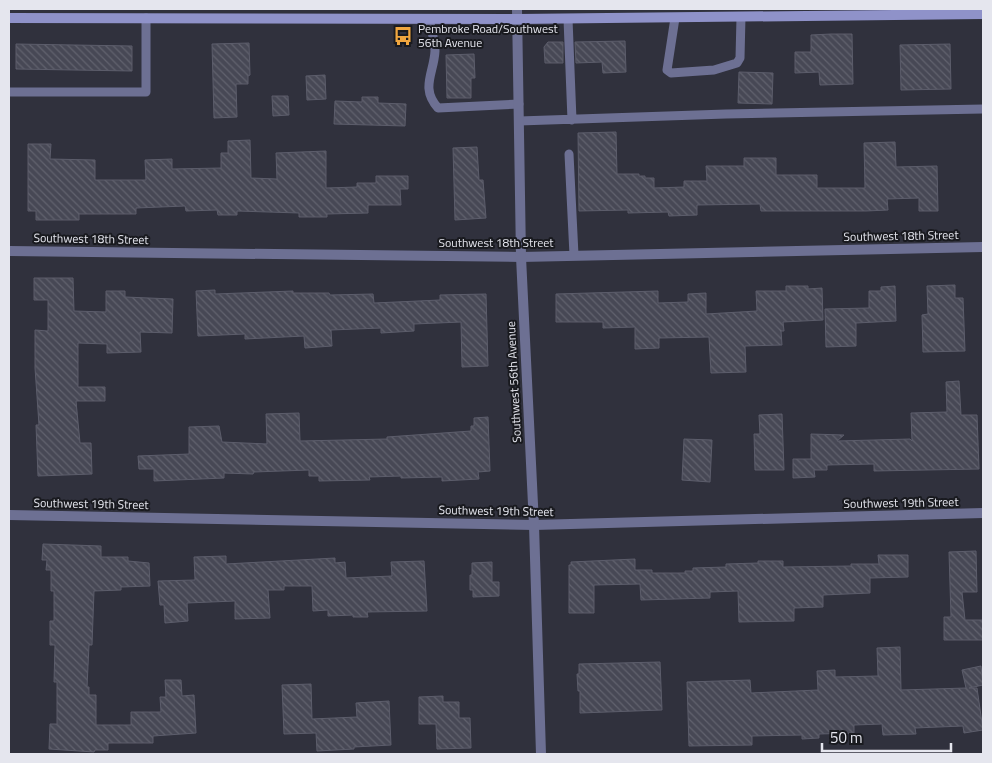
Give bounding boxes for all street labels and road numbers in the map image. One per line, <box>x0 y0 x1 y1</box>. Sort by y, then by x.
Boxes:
street label: Southwest 18th Street <box>843 225 959 246</box>
street label: Southwest 18th Street <box>33 228 149 249</box>
street label: Southwest 18th Street <box>438 233 554 252</box>
street label: Southwest 56th Avenue <box>501 321 526 443</box>
street label: Southwest 19th Street <box>843 492 959 513</box>
street label: Southwest 19th Street <box>33 493 149 514</box>
street label: Southwest 19th Street <box>438 500 554 521</box>

